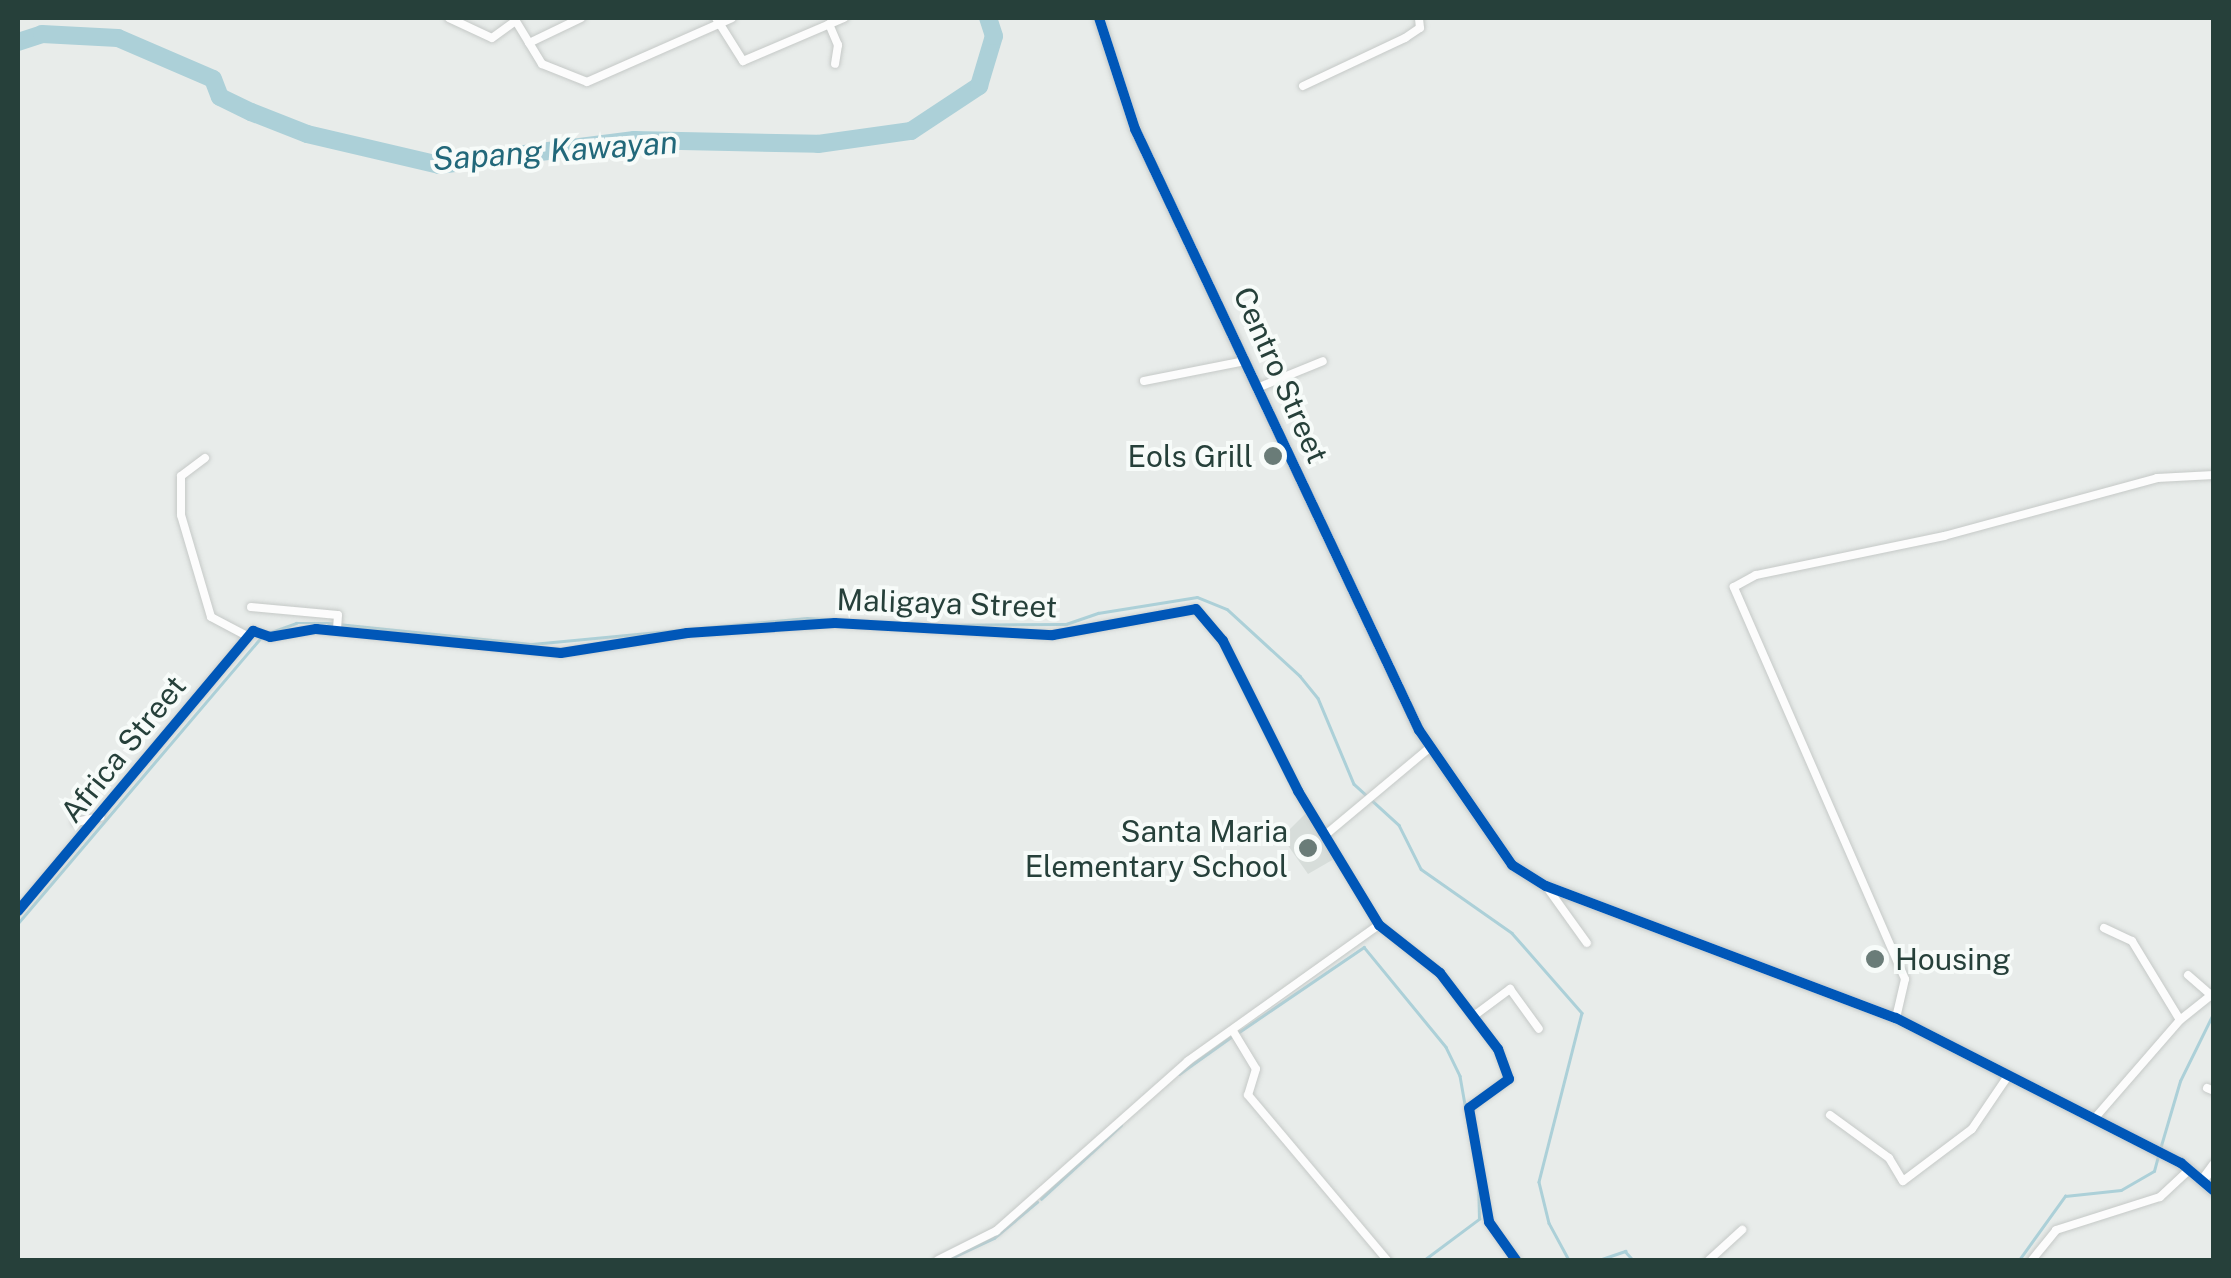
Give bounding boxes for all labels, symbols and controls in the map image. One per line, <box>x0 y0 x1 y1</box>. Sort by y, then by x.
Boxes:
water label: Sapang Kawayan <box>431 123 679 179</box>
street label: Centro Street <box>1226 281 1336 469</box>
place label: Eols Grill <box>1127 438 1253 474</box>
marker: Eols Grill <box>1262 445 1284 467</box>
street label: Maligaya Street <box>836 581 1058 625</box>
street label: Africa Street <box>53 668 193 830</box>
place label: Santa Maria Elementary School <box>1025 813 1288 884</box>
marker: Santa Maria Elementary School <box>1297 837 1319 859</box>
place label: Housing <box>1895 941 2011 977</box>
marker: Housing <box>1864 948 1886 970</box>

